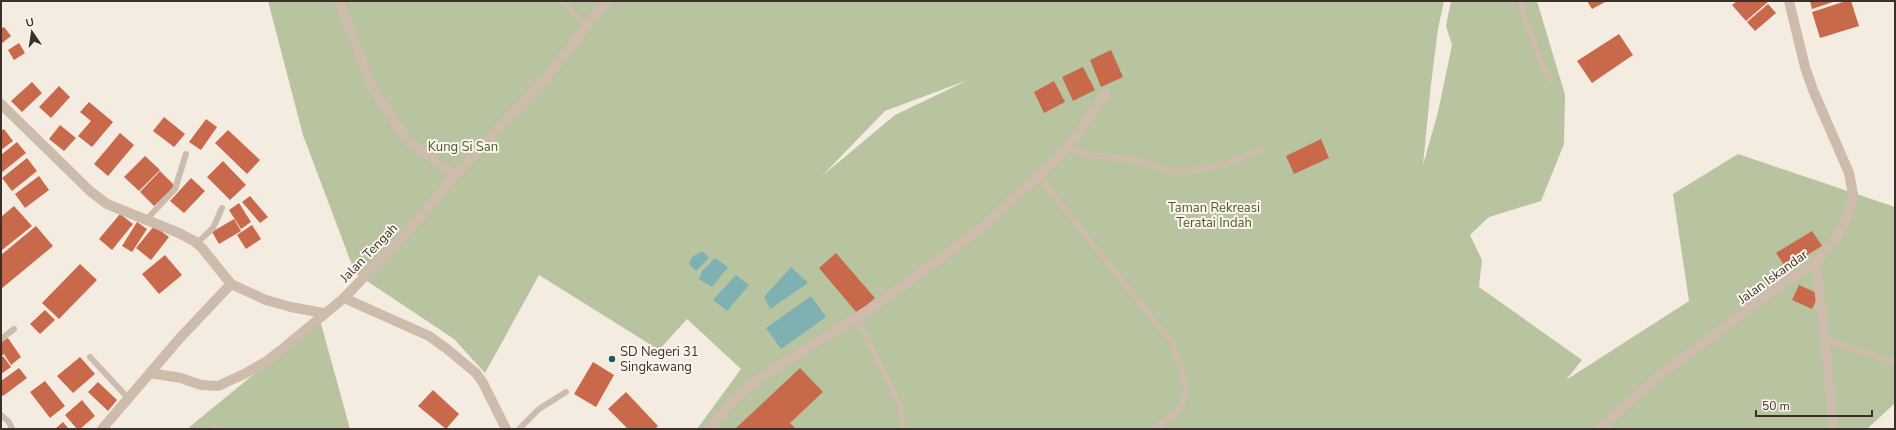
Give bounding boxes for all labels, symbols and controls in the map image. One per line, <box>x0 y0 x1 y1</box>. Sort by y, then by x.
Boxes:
north arrow <box>12 12 52 52</box>
text: U <box>24 15 36 31</box>
park label: Kung Si San <box>428 138 498 156</box>
park label: Taman Rekreasi Teratai Indah <box>1168 199 1260 232</box>
street label: Jalan Tengah <box>336 220 402 287</box>
street label: Jalan Iskandar <box>1734 245 1812 309</box>
place label: SD Negeri 31 Singkawang <box>620 343 699 376</box>
marker: SD Negeri 31 Singkawang <box>607 354 617 364</box>
scale bar <box>1756 392 1872 418</box>
text: 50 m <box>1762 398 1790 414</box>

